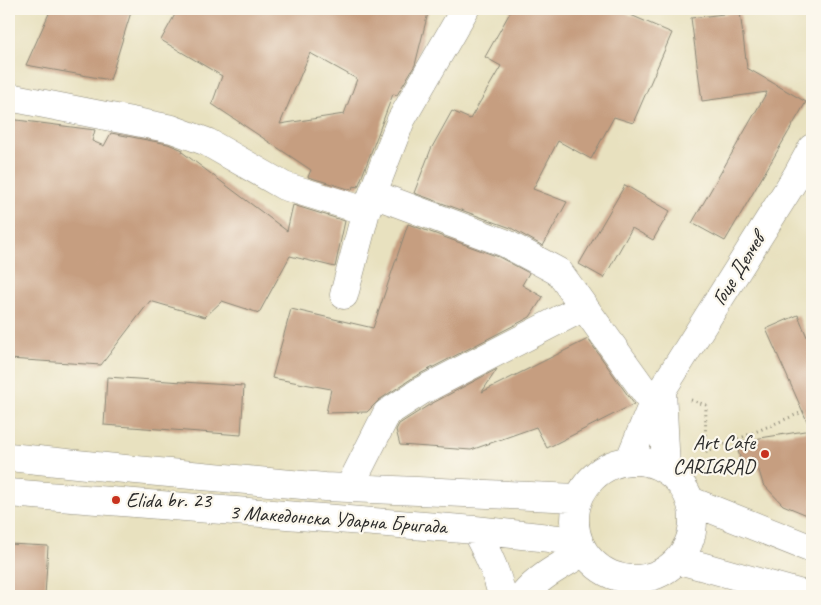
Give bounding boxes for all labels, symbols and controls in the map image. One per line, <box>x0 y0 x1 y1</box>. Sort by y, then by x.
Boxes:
street label: Гоце Делчев <box>706 224 773 310</box>
place label: Art Cafe CARIGRAD <box>673 429 757 479</box>
marker: Art Cafe CARIGRAD <box>759 448 771 460</box>
place label: Elida br. 23 <box>126 487 213 513</box>
marker: Elida br. 23 <box>110 494 122 506</box>
street label: 3 Македонска Ударна Бригада <box>229 498 450 540</box>

